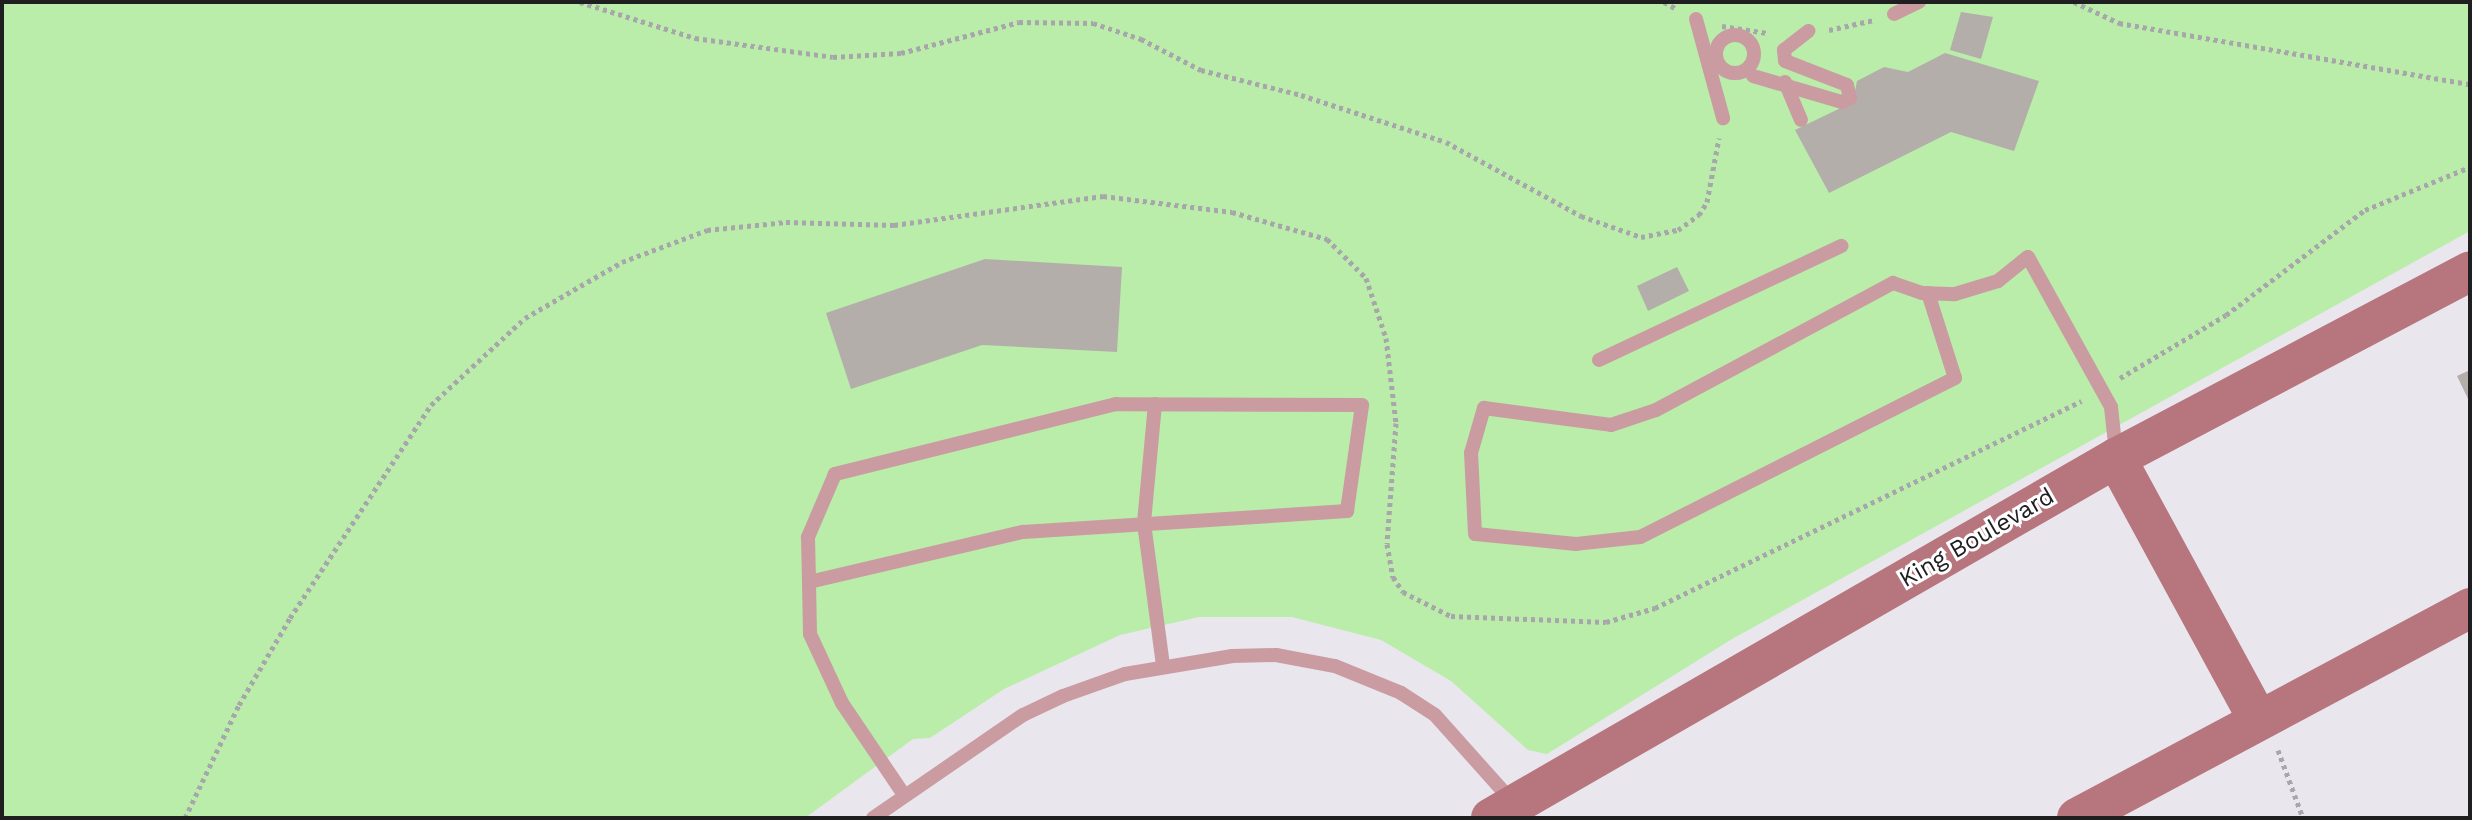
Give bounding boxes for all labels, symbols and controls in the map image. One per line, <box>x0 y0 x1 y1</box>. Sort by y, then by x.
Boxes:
street label: King Boulevard <box>1895 482 2059 594</box>

